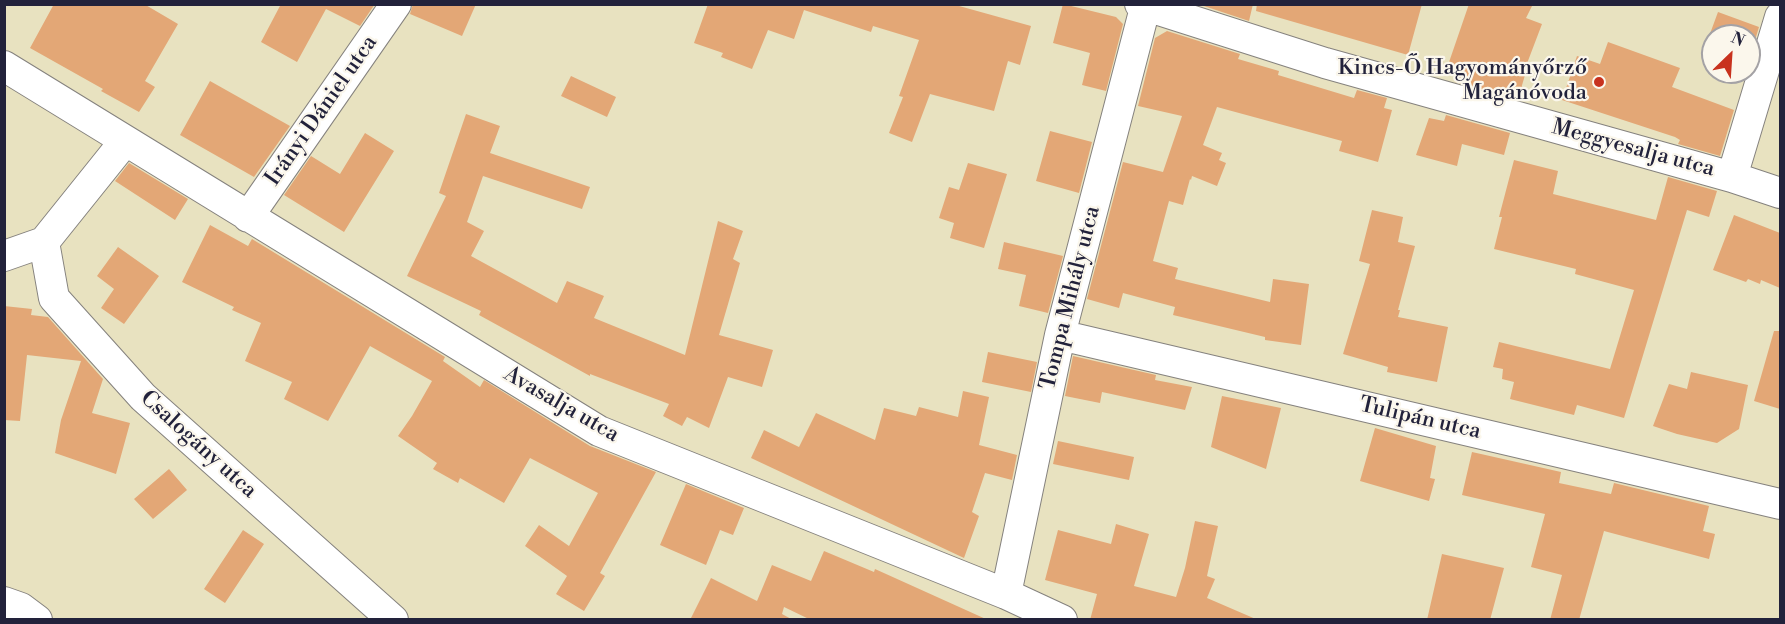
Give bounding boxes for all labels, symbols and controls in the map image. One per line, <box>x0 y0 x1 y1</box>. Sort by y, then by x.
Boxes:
north arrow <box>1701 24 1761 84</box>
text: N <box>1728 28 1748 51</box>
street label: Irányi Dániel utca <box>260 31 384 191</box>
place label: Kincs-Ő Hagyományőrző Magánóvoda <box>1338 56 1587 107</box>
marker: Kincs-Ő Hagyományőrző Magánóvoda <box>1592 75 1606 89</box>
street label: Meggyesalja utca <box>1549 115 1717 183</box>
street label: Tompa Mihály utca <box>1035 203 1107 393</box>
street label: Avasalja utca <box>499 361 623 449</box>
street label: Csalogány utca <box>134 386 262 504</box>
street label: Tulipán utca <box>1357 392 1483 446</box>

